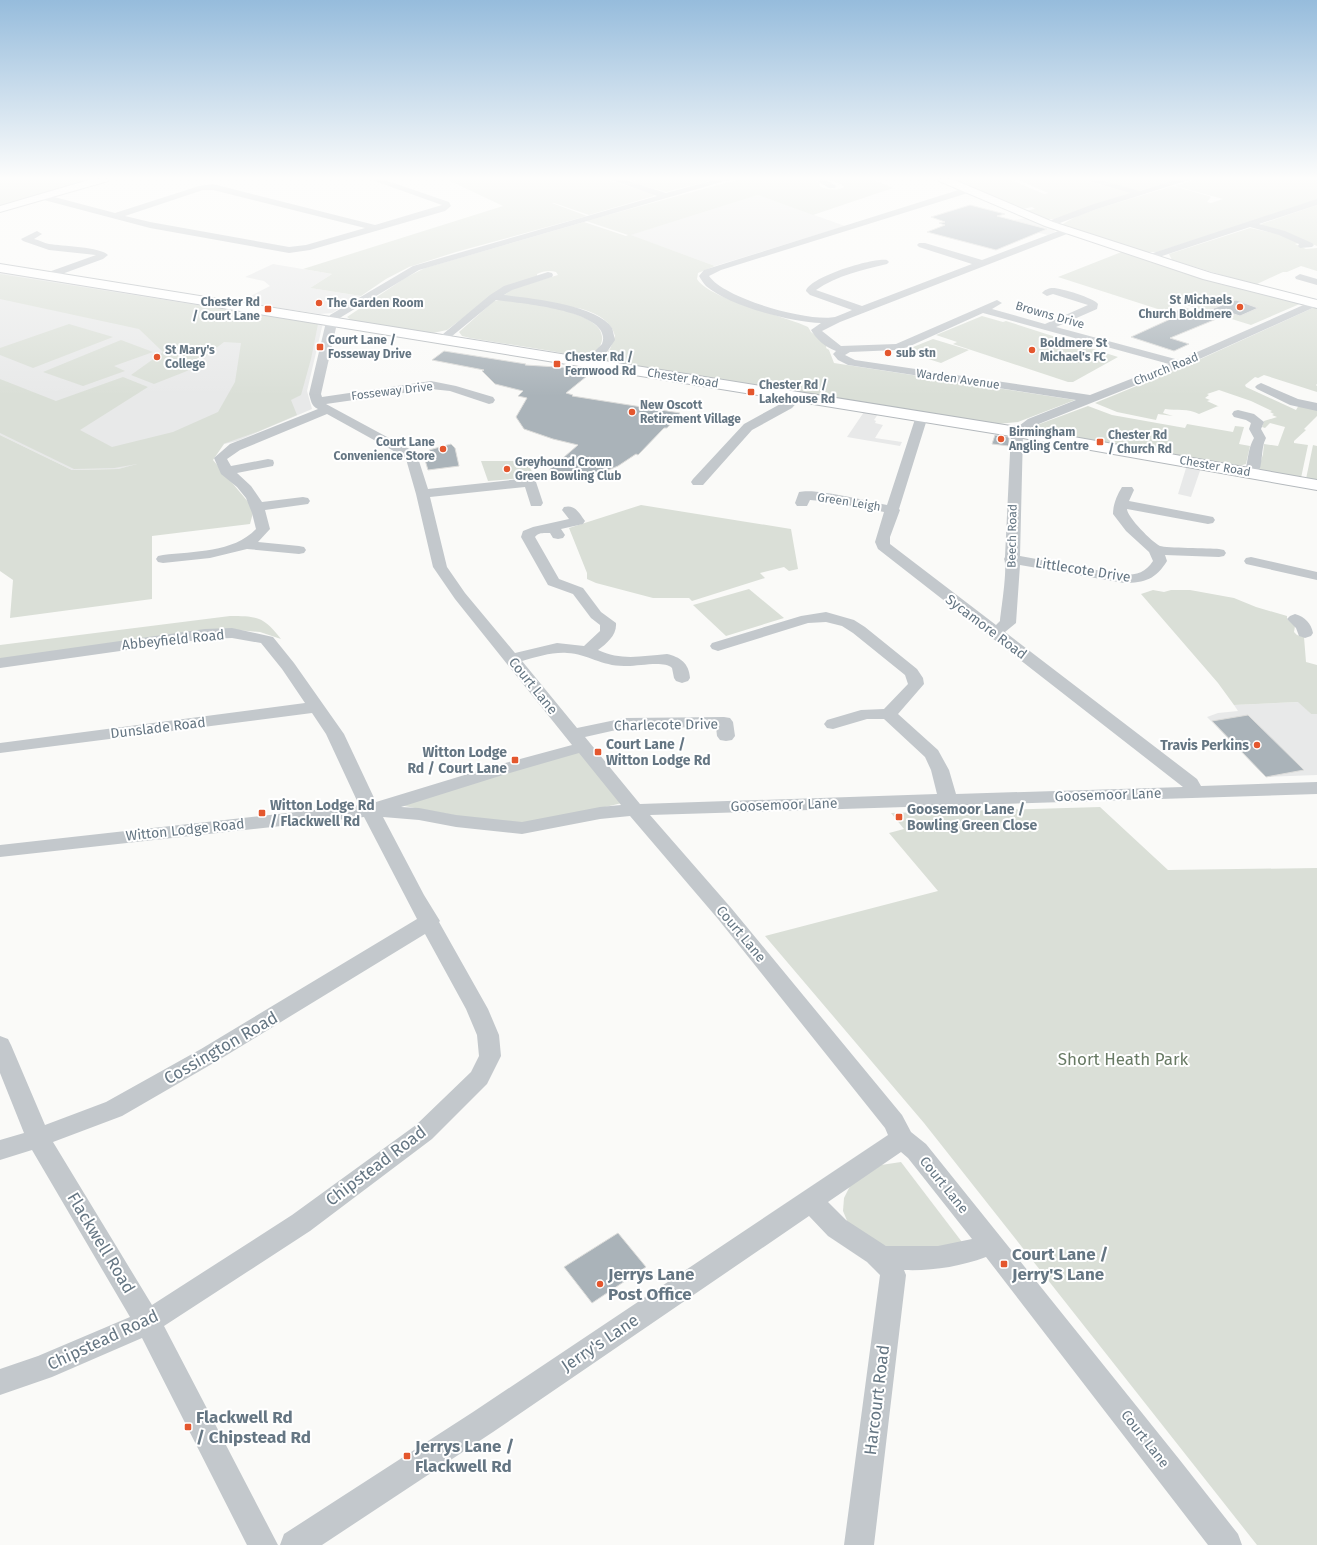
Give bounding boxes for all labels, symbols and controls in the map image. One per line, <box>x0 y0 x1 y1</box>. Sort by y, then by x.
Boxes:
place label: St Michaels Church Boldmere <box>1139 293 1232 321</box>
place label: Chester Rd / Court Lane <box>192 295 260 323</box>
place label: The Garden Room <box>327 296 424 310</box>
marker: The Garden Room <box>314 298 324 308</box>
street label: Browns Drive <box>1014 298 1086 332</box>
marker: St Michaels Church Boldmere <box>1235 302 1245 312</box>
marker: Chester Rd / Court Lane <box>263 304 273 314</box>
place label: Court Lane / Fosseway Drive <box>328 333 412 361</box>
place label: Boldmere St Michael's FC <box>1040 336 1108 364</box>
marker: Court Lane / Fosseway Drive <box>315 342 325 352</box>
place label: St Mary's College <box>165 343 215 371</box>
marker: Boldmere St Michael's FC <box>1027 345 1037 355</box>
place label: sub stn <box>896 346 936 360</box>
marker: sub stn <box>883 348 893 358</box>
place label: Chester Rd / Fernwood Rd <box>565 350 636 378</box>
street label: Church Road <box>1132 350 1200 388</box>
marker: St Mary's College <box>152 352 162 362</box>
marker: Chester Rd / Fernwood Rd <box>552 359 562 369</box>
street label: Chester Road <box>646 365 720 391</box>
street label: Warden Avenue <box>915 366 1001 392</box>
place label: Chester Rd / Lakehouse Rd <box>759 378 835 406</box>
street label: Fosseway Drive <box>350 379 434 403</box>
marker: Chester Rd / Lakehouse Rd <box>746 387 756 397</box>
place label: New Oscott Retirement Village <box>640 398 741 426</box>
marker: New Oscott Retirement Village <box>627 407 637 417</box>
place label: Birmingham Angling Centre <box>1008 425 1089 453</box>
place label: Chester Rd / Church Rd <box>1108 428 1172 456</box>
marker: Birmingham Angling Centre <box>996 434 1006 444</box>
place label: Court Lane Convenience Store <box>334 435 435 463</box>
marker: Chester Rd / Church Rd <box>1095 437 1105 447</box>
marker: Court Lane Convenience Store <box>438 444 448 454</box>
street label: Chester Road <box>1178 453 1252 479</box>
place label: Greyhound Crown Green Bowling Club <box>515 455 621 483</box>
marker: Greyhound Crown Green Bowling Club <box>502 464 512 474</box>
street label: Green Leigh <box>816 490 882 514</box>
street label: Beech Road <box>1004 504 1020 568</box>
street label: Littlecote Drive <box>1034 554 1132 586</box>
street label: Sycamore Road <box>942 591 1030 663</box>
street label: Abbeyfield Road <box>121 626 225 654</box>
street label: Court Lane <box>505 654 561 718</box>
street label: Dunslade Road <box>110 714 206 742</box>
street label: Charlecote Drive <box>614 716 718 734</box>
place label: Court Lane / Witton Lodge Rd <box>606 736 711 769</box>
place label: Travis Perkins <box>1160 737 1249 754</box>
marker: Travis Perkins <box>1252 740 1262 750</box>
place label: Witton Lodge Rd / Court Lane <box>407 744 507 777</box>
marker: Court Lane / Witton Lodge Rd <box>593 747 603 757</box>
marker: Witton Lodge Rd / Court Lane <box>510 755 520 765</box>
street label: Goosemoor Lane <box>1054 785 1162 805</box>
street label: Goosemoor Lane <box>730 795 838 815</box>
place label: Witton Lodge Rd / Flackwell Rd <box>270 797 375 830</box>
place label: Goosemoor Lane / Bowling Green Close <box>907 801 1038 834</box>
marker: Witton Lodge Rd / Flackwell Rd <box>257 808 267 818</box>
marker: Goosemoor Lane / Bowling Green Close <box>894 812 904 822</box>
street label: Witton Lodge Road <box>125 815 245 845</box>
street label: Court Lane <box>713 902 769 966</box>
street label: Cossington Road <box>160 1007 282 1089</box>
park label: Short Heath Park <box>1058 1049 1188 1070</box>
street label: Chipstead Road <box>322 1121 430 1211</box>
street label: Court Lane <box>916 1153 972 1217</box>
street label: Flackwell Road <box>63 1189 139 1297</box>
place label: Court Lane / Jerry'S Lane <box>1011 1244 1108 1285</box>
marker: Court Lane / Jerry'S Lane <box>999 1259 1009 1269</box>
place label: Jerrys Lane Post Office <box>607 1264 694 1305</box>
marker: Jerrys Lane Post Office <box>595 1279 605 1289</box>
street label: Chipstead Road <box>44 1305 162 1375</box>
street label: Jerry's Lane <box>557 1309 643 1377</box>
street label: Harcourt Road <box>860 1344 894 1456</box>
place label: Flackwell Rd / Chipstead Rd <box>196 1407 311 1448</box>
street label: Court Lane <box>1117 1407 1173 1471</box>
marker: Flackwell Rd / Chipstead Rd <box>183 1422 193 1432</box>
place label: Jerrys Lane / Flackwell Rd <box>414 1436 514 1477</box>
marker: Jerrys Lane / Flackwell Rd <box>402 1451 412 1461</box>

